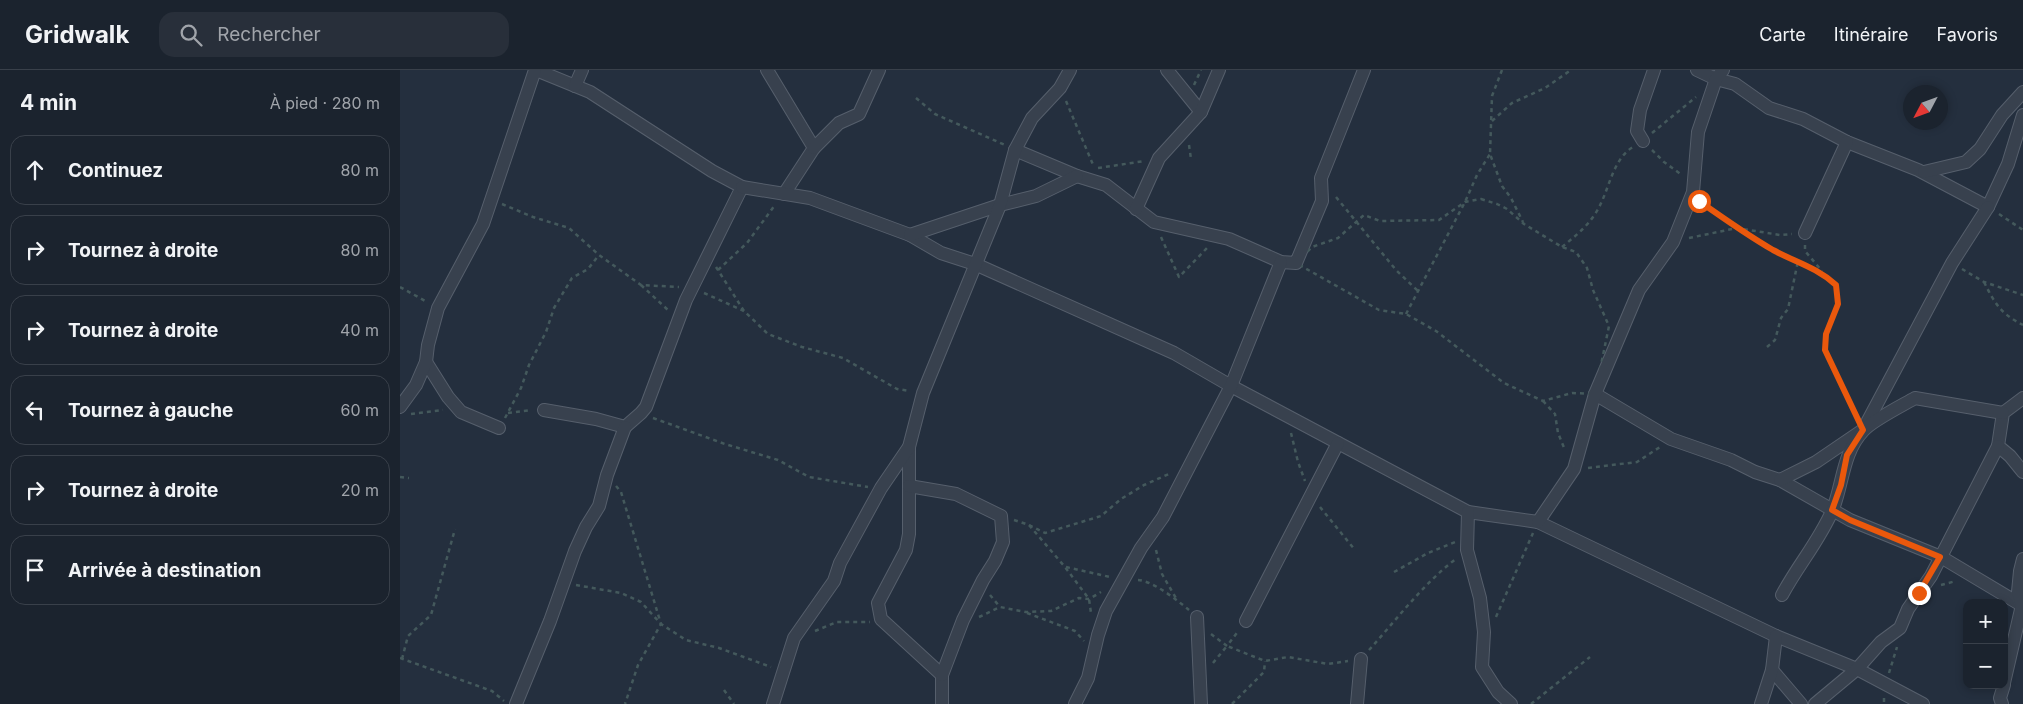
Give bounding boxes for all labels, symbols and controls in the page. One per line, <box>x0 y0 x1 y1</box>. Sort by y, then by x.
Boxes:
search box <box>159 12 509 57</box>
text: Gridwalk <box>25 20 129 49</box>
icon: search <box>177 21 205 49</box>
text: Rechercher <box>217 23 321 46</box>
text: Carte <box>1759 24 1806 45</box>
text: Itinéraire <box>1834 24 1908 45</box>
text: Favoris <box>1936 24 1998 45</box>
north arrow <box>1903 85 1948 130</box>
text: 4 min <box>20 90 77 115</box>
text: À pied · 280 m <box>270 93 380 113</box>
icon: ahead <box>21 156 49 184</box>
text: Continuez <box>68 159 163 182</box>
text: 80 m <box>340 160 379 180</box>
route start <box>1688 190 1711 213</box>
icon: right <box>21 236 49 264</box>
text: Tournez à droite <box>68 239 218 262</box>
text: 80 m <box>340 240 379 260</box>
icon: right <box>21 316 49 344</box>
text: Tournez à droite <box>68 319 218 342</box>
text: 40 m <box>340 320 379 340</box>
icon: left <box>21 396 49 424</box>
text: Tournez à gauche <box>68 399 233 422</box>
text: 60 m <box>340 400 379 420</box>
icon: right <box>21 476 49 504</box>
text: Tournez à droite <box>68 479 218 502</box>
text: 20 m <box>341 480 379 500</box>
icon: arrive <box>21 556 49 584</box>
text: Arrivée à destination <box>68 559 261 582</box>
route end <box>1908 582 1931 605</box>
map controls <box>1963 599 2008 689</box>
button: + <box>1963 599 2008 644</box>
button: − <box>1963 644 2008 689</box>

